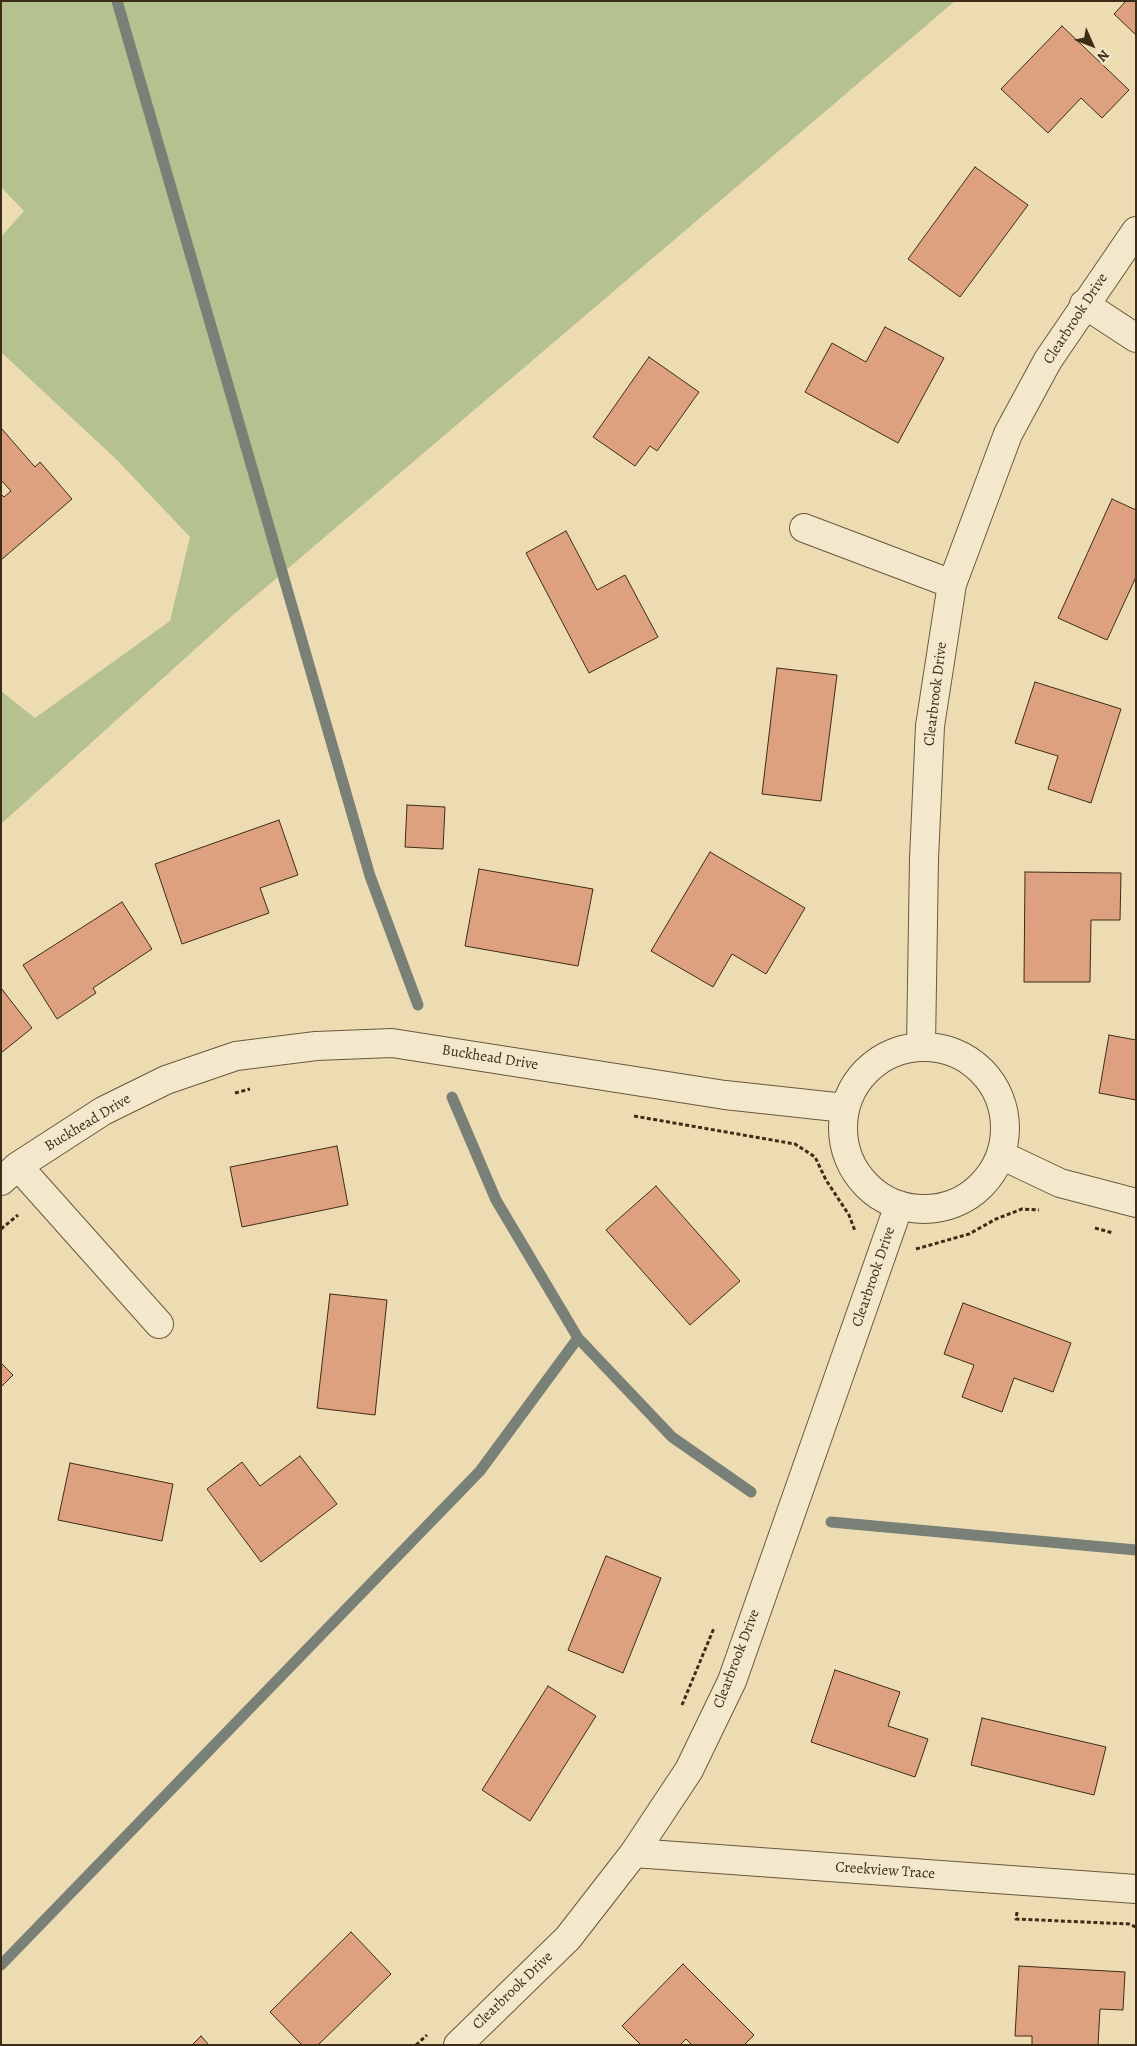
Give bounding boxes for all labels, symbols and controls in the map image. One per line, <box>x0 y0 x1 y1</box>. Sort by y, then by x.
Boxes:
north arrow <box>1067 20 1117 70</box>
text: N <box>1093 45 1114 66</box>
street label: Clearbrook Drive <box>1040 270 1112 368</box>
street label: Clearbrook Drive <box>921 641 951 747</box>
street label: Buckhead Drive <box>441 1041 539 1075</box>
street label: Buckhead Drive <box>42 1090 134 1156</box>
street label: Clearbrook Drive <box>848 1225 900 1329</box>
street label: Clearbrook Drive <box>710 1607 764 1711</box>
street label: Creekview Trace <box>835 1859 935 1883</box>
street label: Clearbrook Drive <box>469 1948 557 2034</box>

